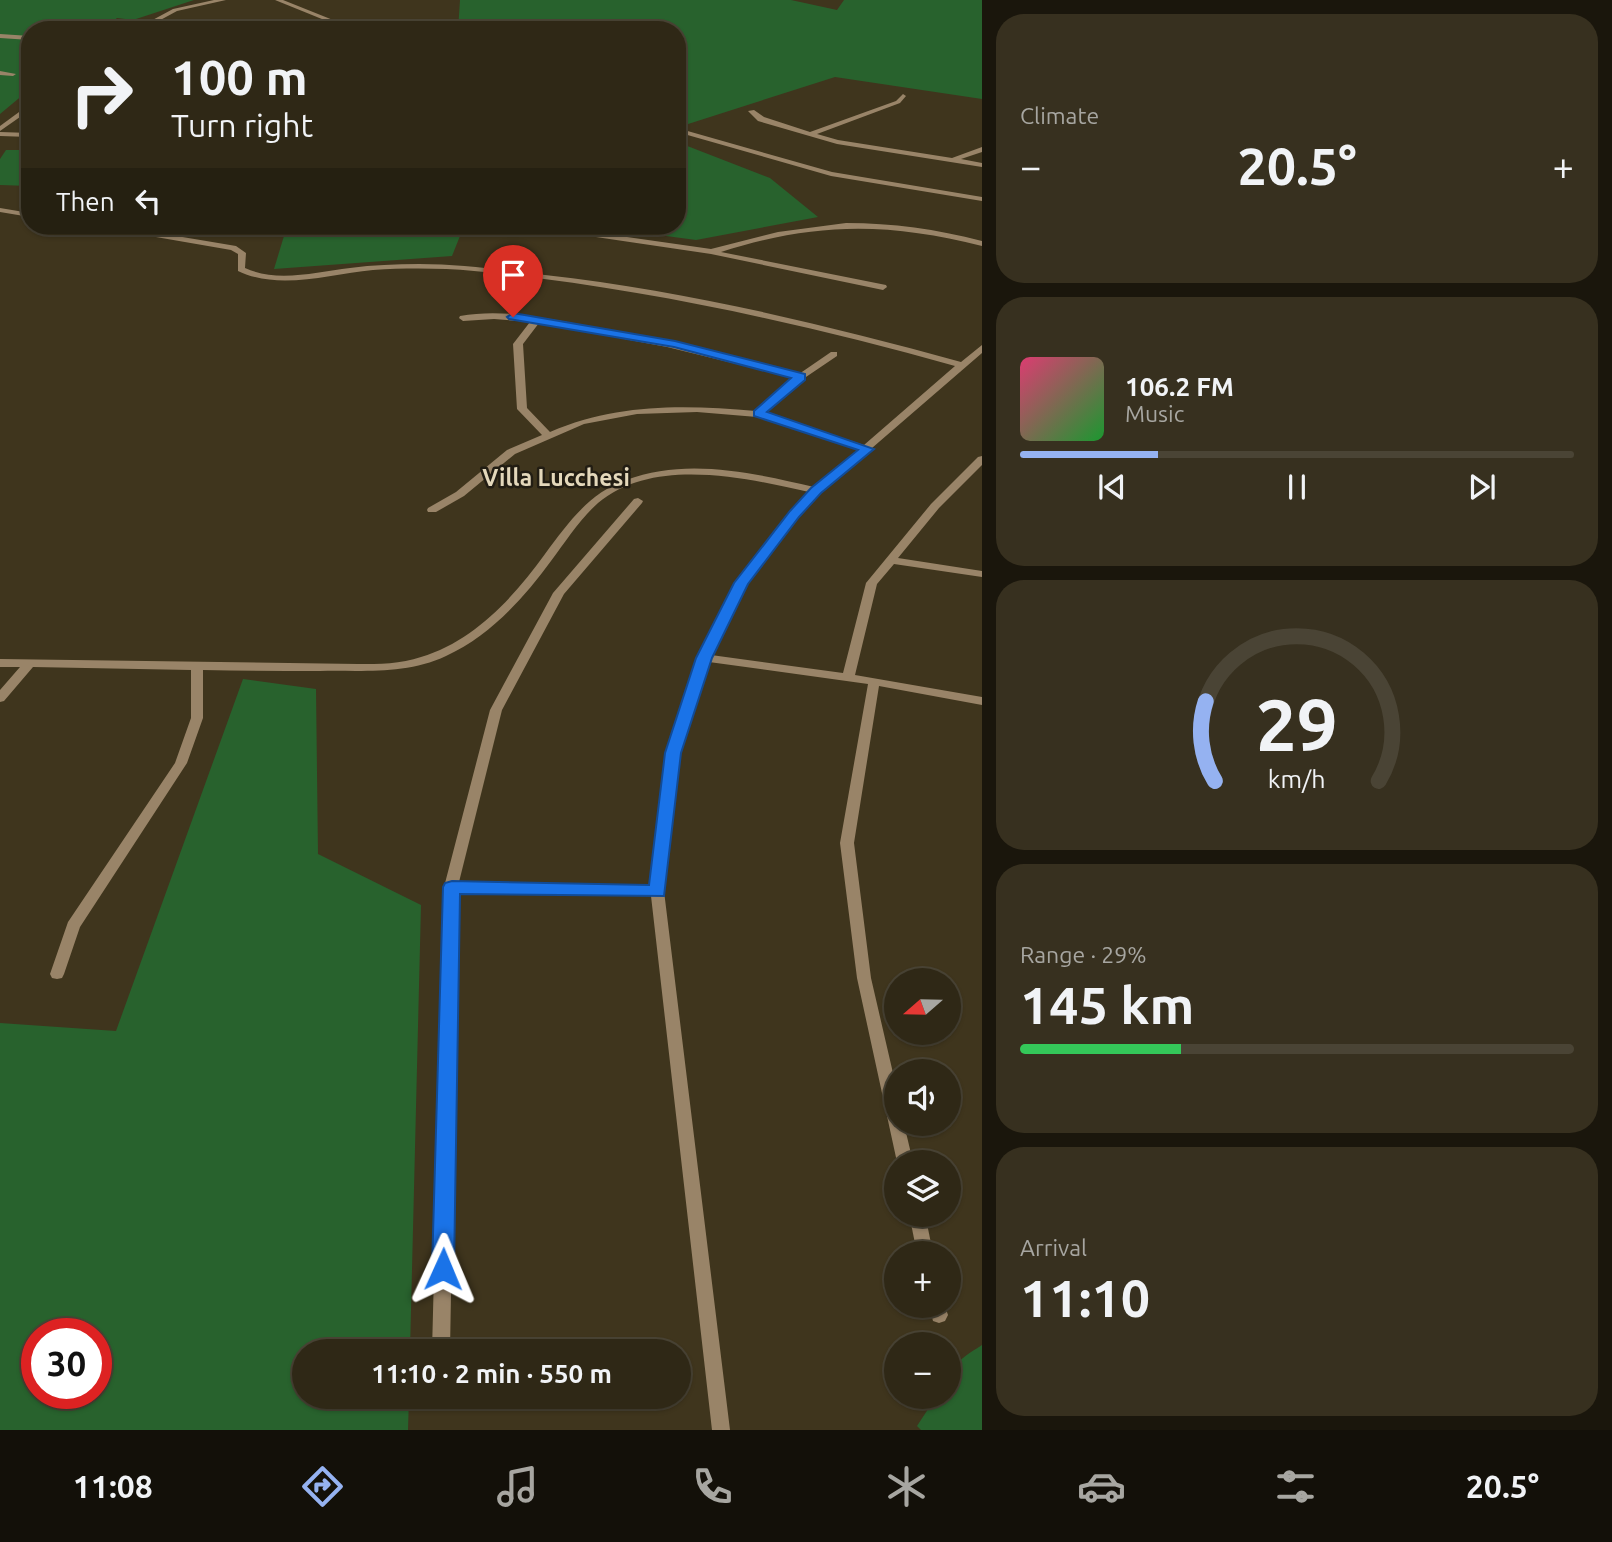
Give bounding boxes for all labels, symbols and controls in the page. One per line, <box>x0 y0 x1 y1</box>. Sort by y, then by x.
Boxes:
icon: right <box>56 49 147 140</box>
text: 100 m <box>171 49 308 104</box>
text: Climate <box>1020 103 1099 128</box>
text: Turn right <box>171 107 313 143</box>
text: 20.5° <box>1237 137 1357 195</box>
text: − <box>1020 145 1041 187</box>
text: + <box>1553 145 1574 187</box>
icon: left <box>129 182 167 220</box>
text: Then <box>56 187 115 216</box>
pin <box>483 245 543 317</box>
icon: arrive <box>494 256 532 294</box>
text: 106.2 FM <box>1125 372 1234 401</box>
text: Music <box>1125 401 1184 426</box>
district label: Villa Lucchesi <box>482 465 630 490</box>
icon: previous <box>1093 468 1131 506</box>
icon: pause <box>1278 468 1316 506</box>
icon: next <box>1463 468 1501 506</box>
text: 29 <box>1256 683 1338 765</box>
text: km/h <box>1268 765 1326 793</box>
text: Range · 29% <box>1020 942 1147 967</box>
north arrow <box>884 968 961 1045</box>
map controls <box>884 968 961 1409</box>
text: 145 km <box>1020 976 1194 1034</box>
button: sound <box>884 1059 961 1136</box>
button: layers <box>884 1150 961 1227</box>
position arrow <box>406 1232 480 1306</box>
text: Arrival <box>1020 1235 1087 1260</box>
button: + <box>884 1241 961 1318</box>
text: 11:10 <box>1020 1269 1150 1327</box>
speed limit sign: 30 <box>21 1318 112 1409</box>
button: − <box>884 1332 961 1409</box>
text: 11:10 · 2 min · 550 m <box>371 1359 612 1388</box>
icon: directions <box>298 1462 347 1511</box>
icon: music <box>493 1462 542 1511</box>
icon: phone <box>688 1462 737 1511</box>
icon: climate <box>882 1462 931 1511</box>
icon: car <box>1077 1462 1126 1511</box>
icon: filters <box>1271 1462 1320 1511</box>
text: 11:08 <box>73 1468 153 1504</box>
text: 20.5° <box>1466 1468 1539 1504</box>

